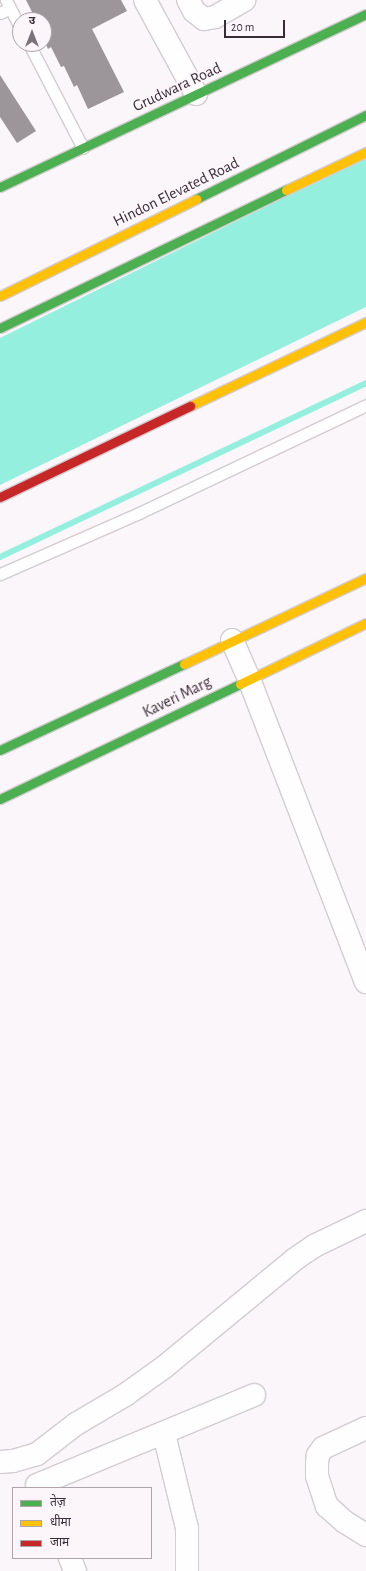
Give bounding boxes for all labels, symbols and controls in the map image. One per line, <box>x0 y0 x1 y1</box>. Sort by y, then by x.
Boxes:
north arrow <box>12 12 52 52</box>
scale bar <box>226 12 287 38</box>
text: उ <box>29 15 35 26</box>
text: 20 m <box>231 21 254 33</box>
street label: Grudwara Road <box>130 58 224 116</box>
street label: Hindon Elevated Road <box>110 153 242 231</box>
street label: Kaveri Marg <box>140 672 214 722</box>
legend <box>12 1487 152 1559</box>
text: तेज़ <box>50 1496 66 1508</box>
text: धीमा <box>50 1516 71 1528</box>
text: जाम <box>50 1536 69 1548</box>

